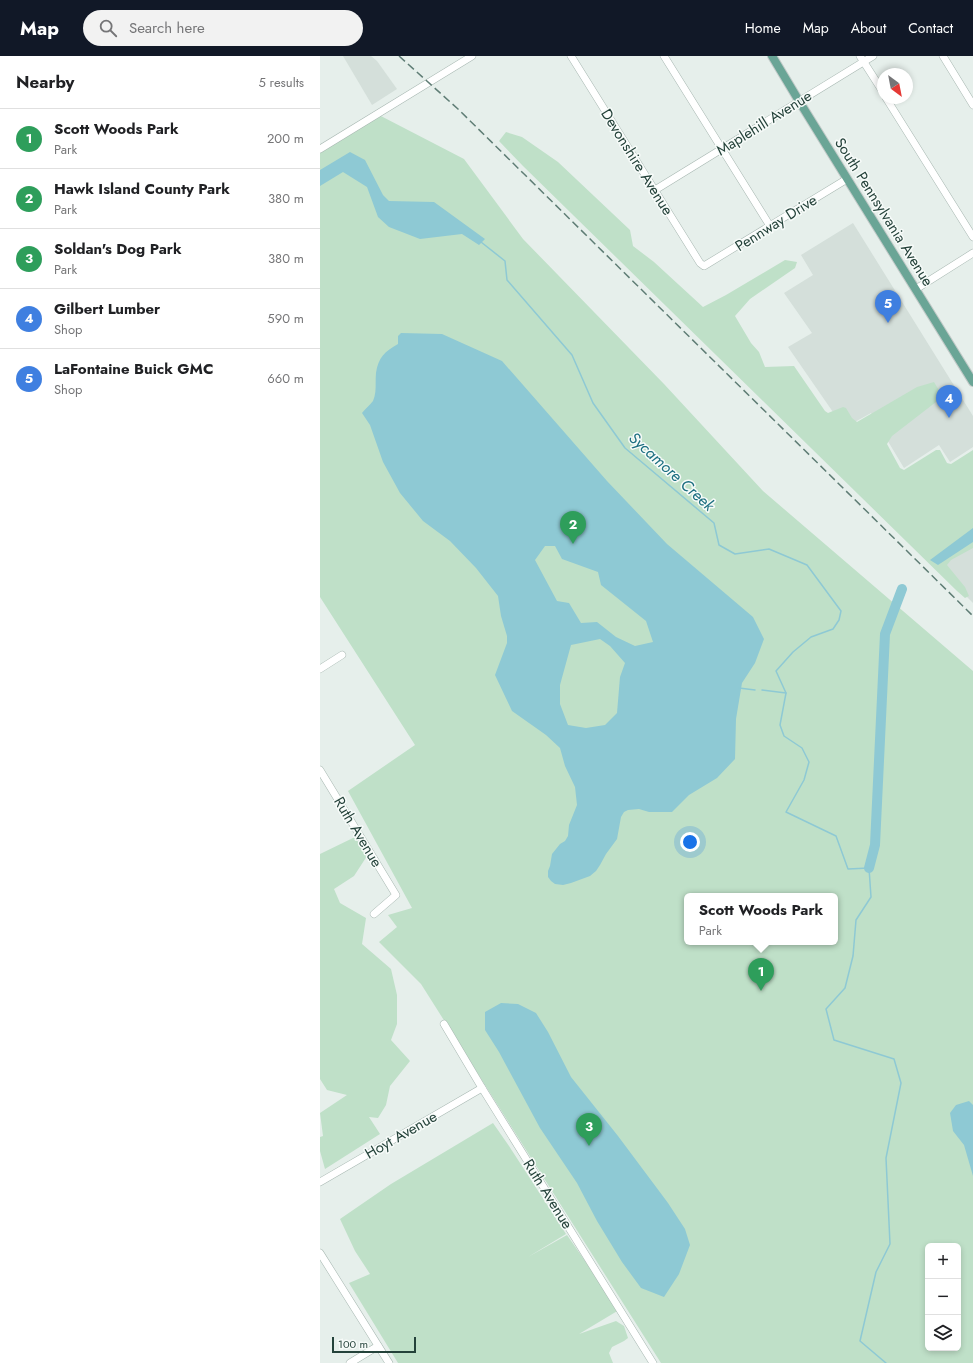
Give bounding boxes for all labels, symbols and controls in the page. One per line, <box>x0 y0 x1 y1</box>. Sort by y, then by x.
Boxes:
search box <box>83 10 363 46</box>
text: Map <box>20 15 59 42</box>
icon: search <box>97 17 119 39</box>
text: Search here <box>129 17 205 39</box>
text: Home <box>745 18 781 38</box>
text: Map <box>803 18 829 38</box>
text: About <box>851 18 886 38</box>
text: Contact <box>908 18 953 38</box>
north arrow <box>877 68 913 104</box>
text: Nearby <box>16 70 74 94</box>
text: 5 results <box>258 73 304 92</box>
street label: Maplehill Avenue <box>712 85 816 161</box>
street label: Devonshire Avenue <box>595 105 679 220</box>
text: Scott Woods Park <box>54 118 179 140</box>
text: 1 <box>26 129 32 148</box>
text: 200 m <box>267 129 304 148</box>
street label: South Pennsylvania Avenue <box>829 133 939 291</box>
text: Park <box>54 140 77 159</box>
text: Hawk Island County Park <box>54 178 230 200</box>
text: 2 <box>25 189 33 208</box>
text: 380 m <box>268 189 304 208</box>
street label: Pennway Drive <box>731 189 821 257</box>
text: Park <box>54 200 77 219</box>
text: Soldan's Dog Park <box>54 238 182 260</box>
text: 3 <box>25 249 33 268</box>
text: 380 m <box>268 249 304 268</box>
text: Park <box>54 260 77 279</box>
pin: 5 <box>875 290 901 323</box>
text: Gilbert Lumber <box>54 298 160 320</box>
text: 4 <box>24 309 34 328</box>
text: 590 m <box>267 309 304 328</box>
text: Shop <box>54 320 82 339</box>
text: LaFontaine Buick GMC <box>54 358 213 380</box>
text: 5 <box>25 369 33 388</box>
text: 660 m <box>267 369 304 388</box>
text: Shop <box>54 380 82 399</box>
pin: 4 <box>936 385 962 418</box>
water label: Sycamore Creek <box>624 427 721 517</box>
pin: 2 <box>560 511 586 544</box>
street label: Ruth Avenue <box>328 792 388 872</box>
your location <box>680 832 700 852</box>
popup <box>684 893 838 945</box>
text: Scott Woods Park <box>699 899 823 921</box>
text: Park <box>699 921 722 940</box>
pin: 1 <box>748 958 774 991</box>
street label: Hoyt Avenue <box>361 1105 441 1165</box>
pin: 3 <box>576 1113 602 1146</box>
street label: Ruth Avenue <box>518 1155 578 1234</box>
map controls <box>925 1243 961 1351</box>
button: + <box>925 1243 961 1279</box>
button: − <box>925 1279 961 1315</box>
button: layers <box>925 1315 961 1351</box>
scale bar <box>332 1335 416 1354</box>
text: 100 m <box>338 1336 368 1352</box>

